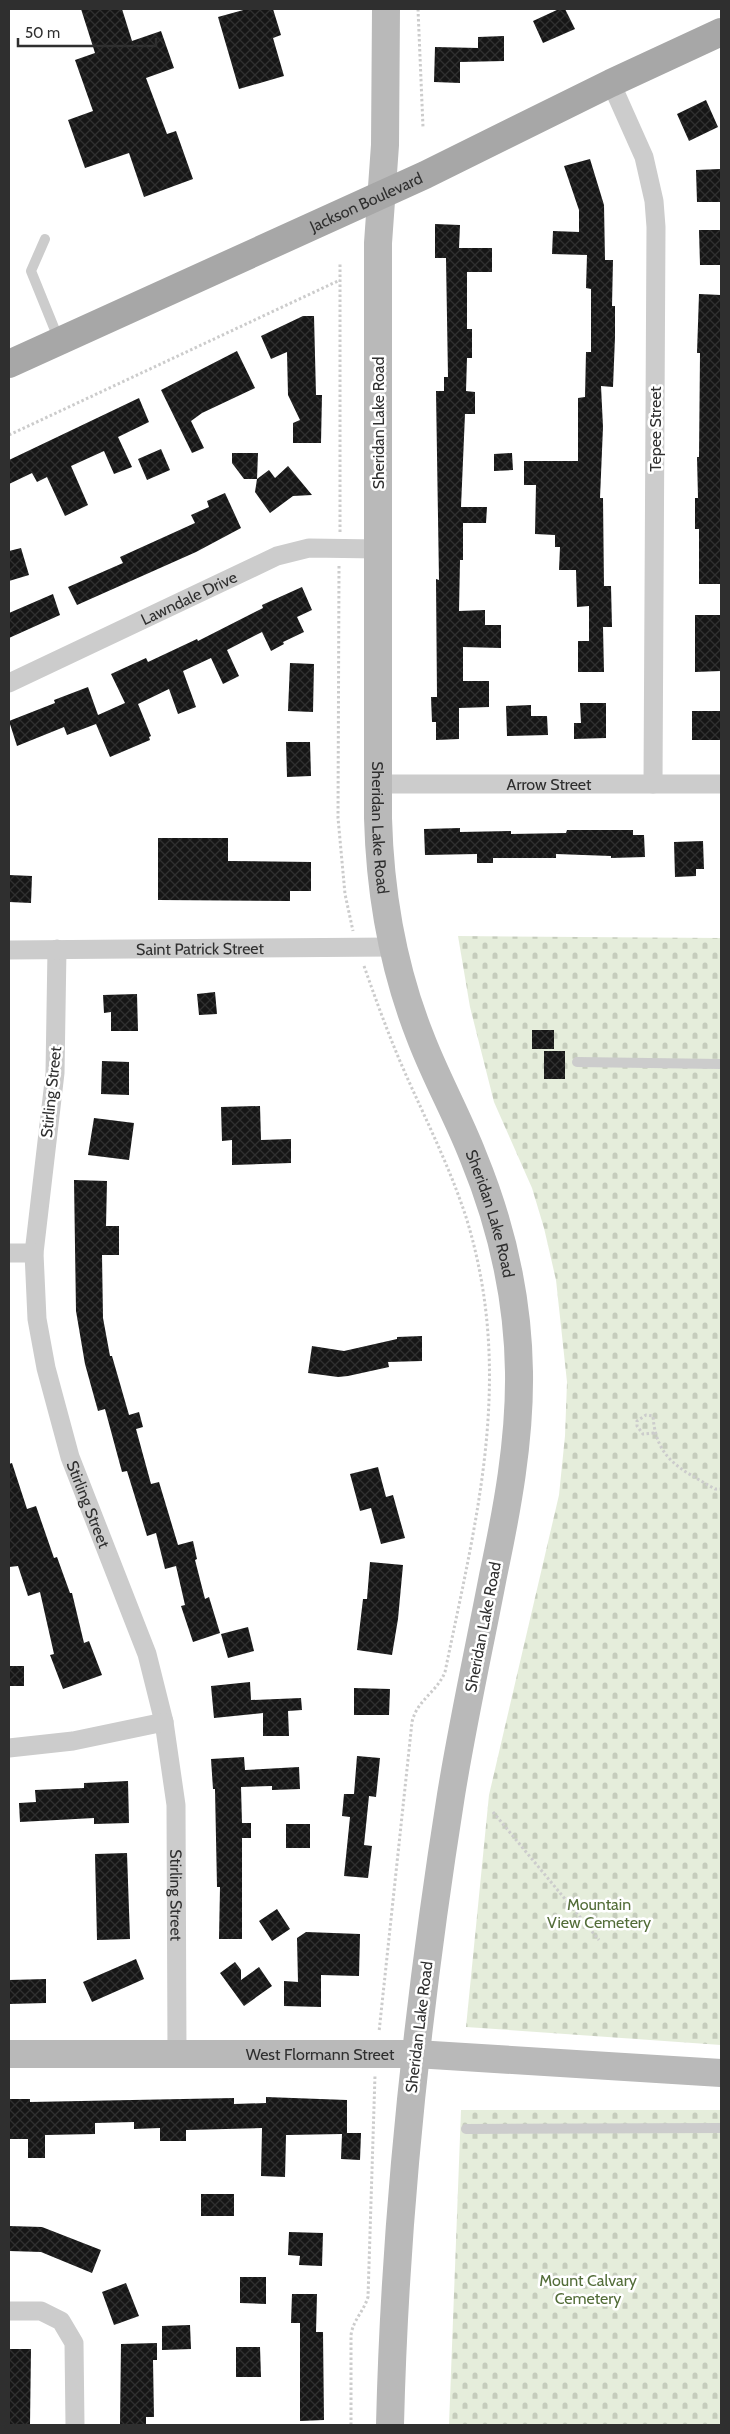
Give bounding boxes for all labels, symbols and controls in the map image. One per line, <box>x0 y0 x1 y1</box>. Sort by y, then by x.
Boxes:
scale bar <box>18 15 155 47</box>
text: 50 m <box>25 24 60 42</box>
street label: Jackson Boulevard <box>306 168 425 236</box>
street label: Sheridan Lake Road <box>369 357 388 489</box>
street label: Tepee Street <box>646 386 665 472</box>
street label: Lawndale Drive <box>138 567 240 629</box>
street label: Sheridan Lake Road <box>369 761 393 895</box>
street label: Arrow Street <box>507 775 592 794</box>
street label: Saint Patrick Street <box>136 939 265 959</box>
street label: Stirling Street <box>37 1045 65 1139</box>
street label: Sheridan Lake Road <box>462 1147 519 1279</box>
street label: Stirling Street <box>63 1458 114 1551</box>
street label: Sheridan Lake Road <box>461 1560 505 1694</box>
street label: Stirling Street <box>167 1849 186 1942</box>
park label: Mountain View Cemetery <box>547 1895 651 1932</box>
street label: Sheridan Lake Road <box>401 1960 437 2094</box>
street label: West Flormann Street <box>246 2045 395 2064</box>
park label: Mount Calvary Cemetery <box>539 2271 637 2308</box>

